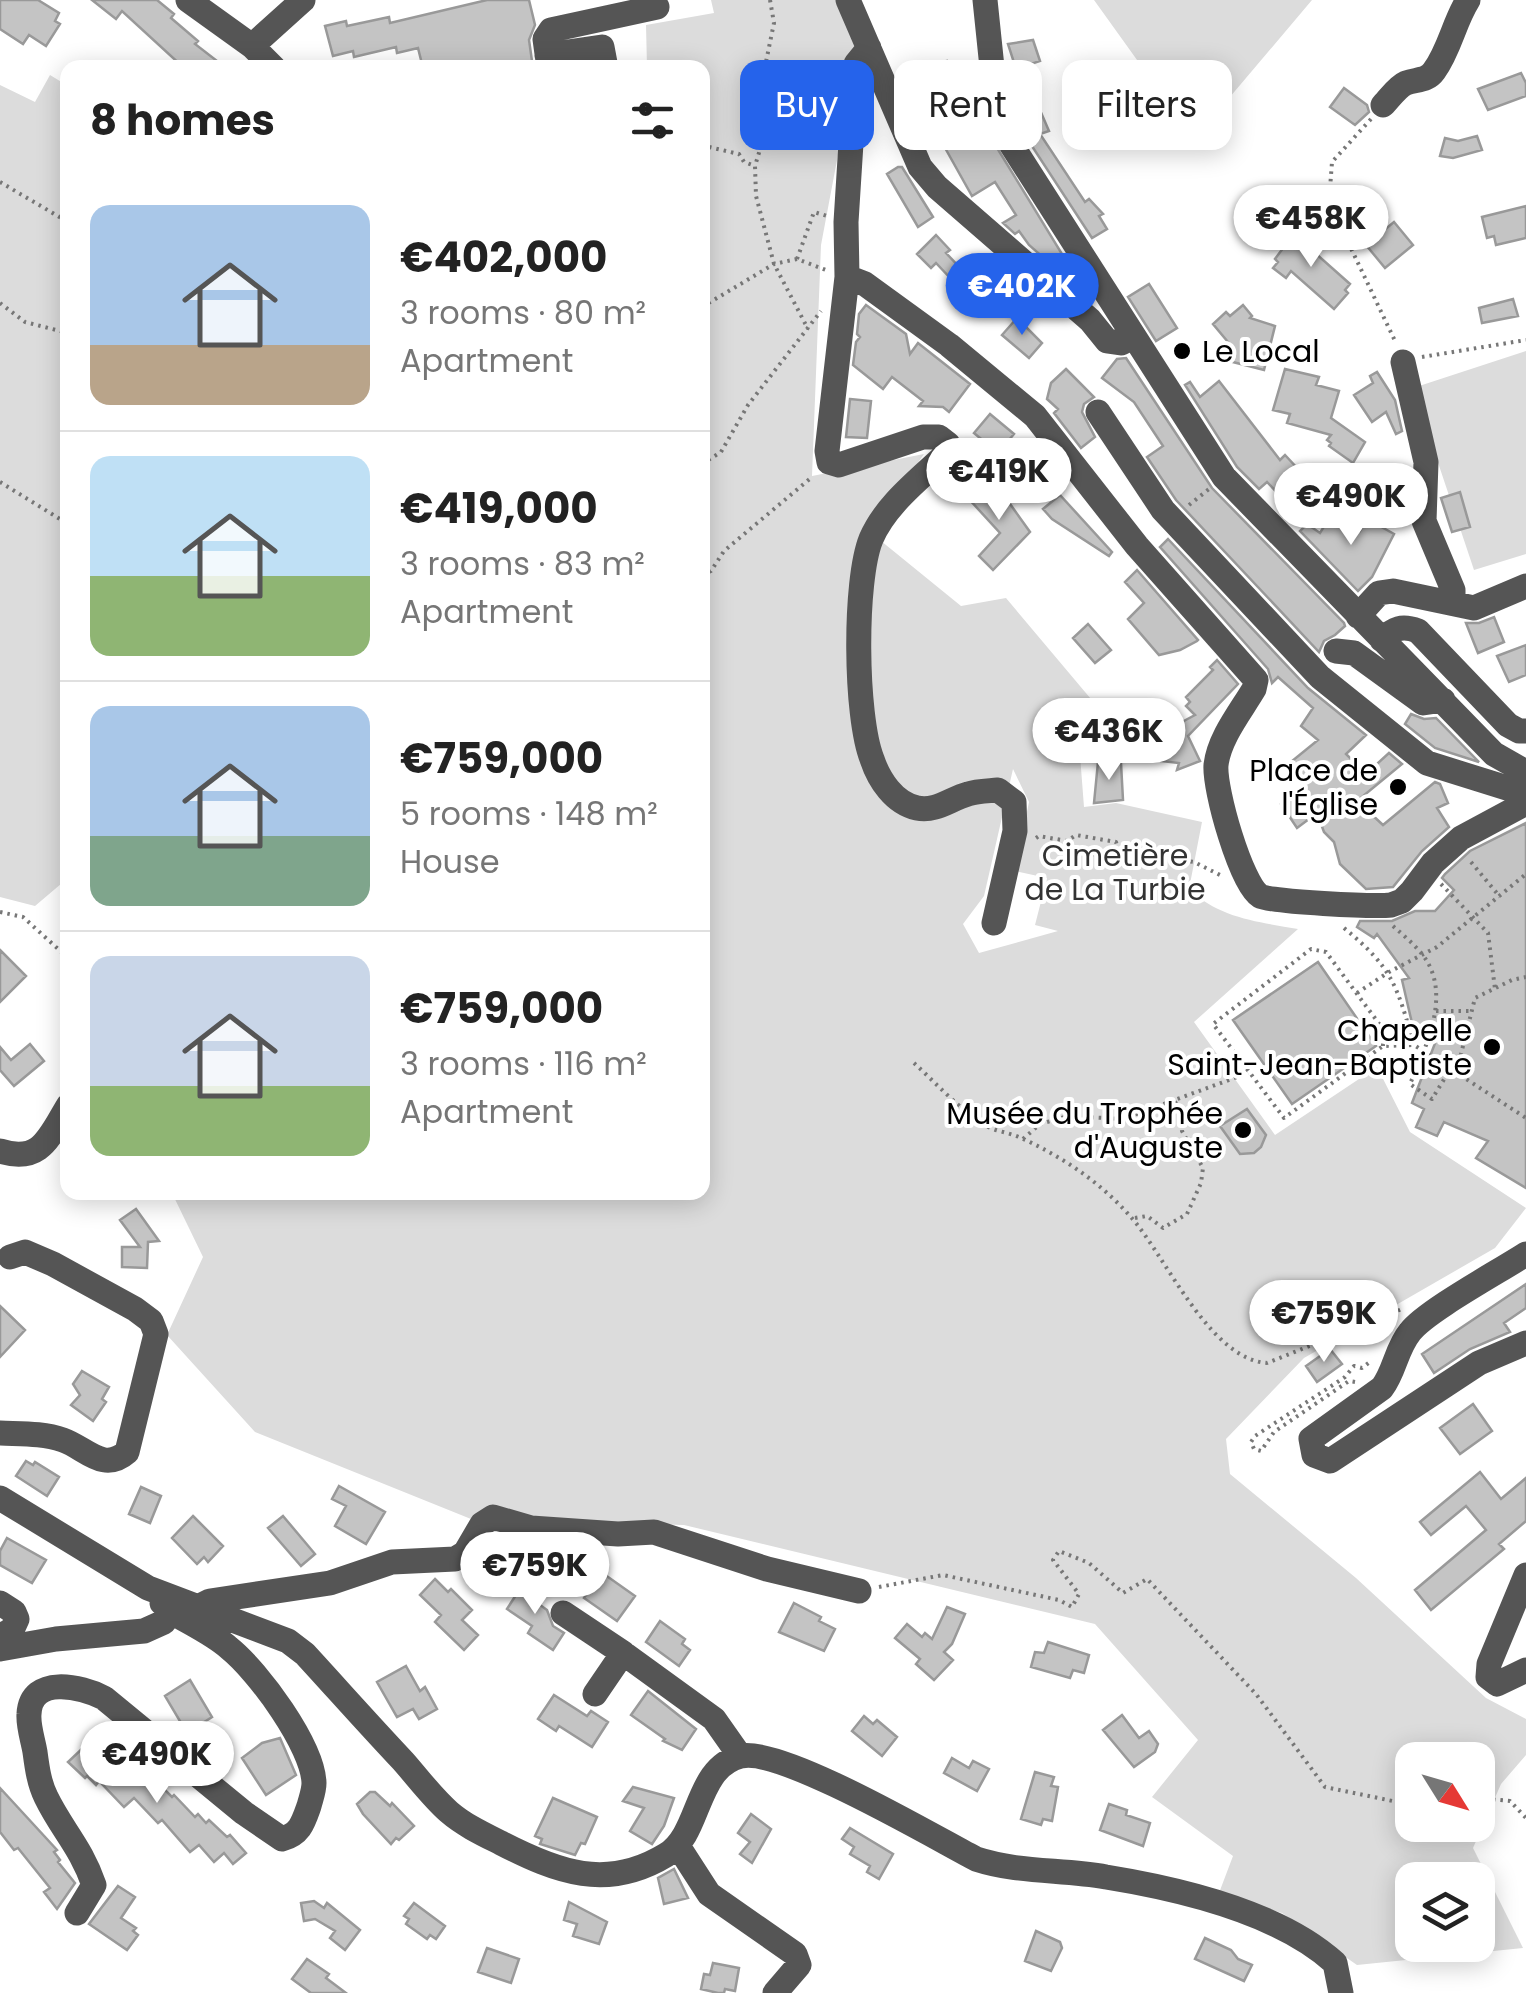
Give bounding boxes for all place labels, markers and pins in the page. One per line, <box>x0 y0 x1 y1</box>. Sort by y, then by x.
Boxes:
pin: €458K <box>1241 185 1381 270</box>
pin: €402K <box>952 253 1092 338</box>
place label: Le Local <box>1202 330 1320 373</box>
marker: Le Local <box>1171 340 1193 362</box>
pin: €419K <box>929 438 1069 523</box>
pin: €490K <box>1281 463 1421 548</box>
pin: €436K <box>1039 698 1179 783</box>
place label: Place de l'Église <box>1249 749 1378 826</box>
marker: Place de l'Église <box>1387 776 1409 798</box>
place label: Chapelle Saint-Jean-Baptiste <box>1167 1009 1472 1086</box>
marker: Chapelle Saint-Jean-Baptiste <box>1481 1036 1503 1058</box>
place label: Musée du Trophée d'Auguste <box>946 1092 1223 1169</box>
marker: Musée du Trophée d'Auguste <box>1232 1119 1254 1141</box>
pin: €759K <box>1254 1280 1394 1365</box>
pin: €759K <box>465 1532 605 1617</box>
pin: €490K <box>87 1721 227 1806</box>

